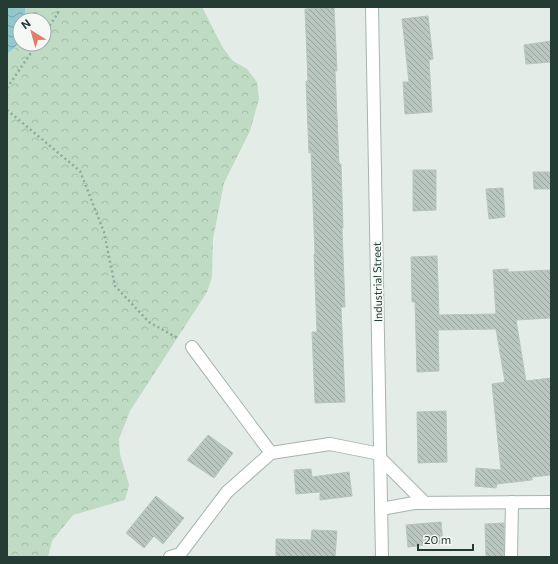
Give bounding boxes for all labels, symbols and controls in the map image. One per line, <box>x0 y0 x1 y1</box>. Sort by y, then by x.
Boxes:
north arrow <box>12 12 52 52</box>
text: N <box>18 16 33 31</box>
street label: Industrial Street <box>370 241 384 322</box>
scale bar <box>418 526 473 552</box>
text: 20 m <box>424 532 451 546</box>

